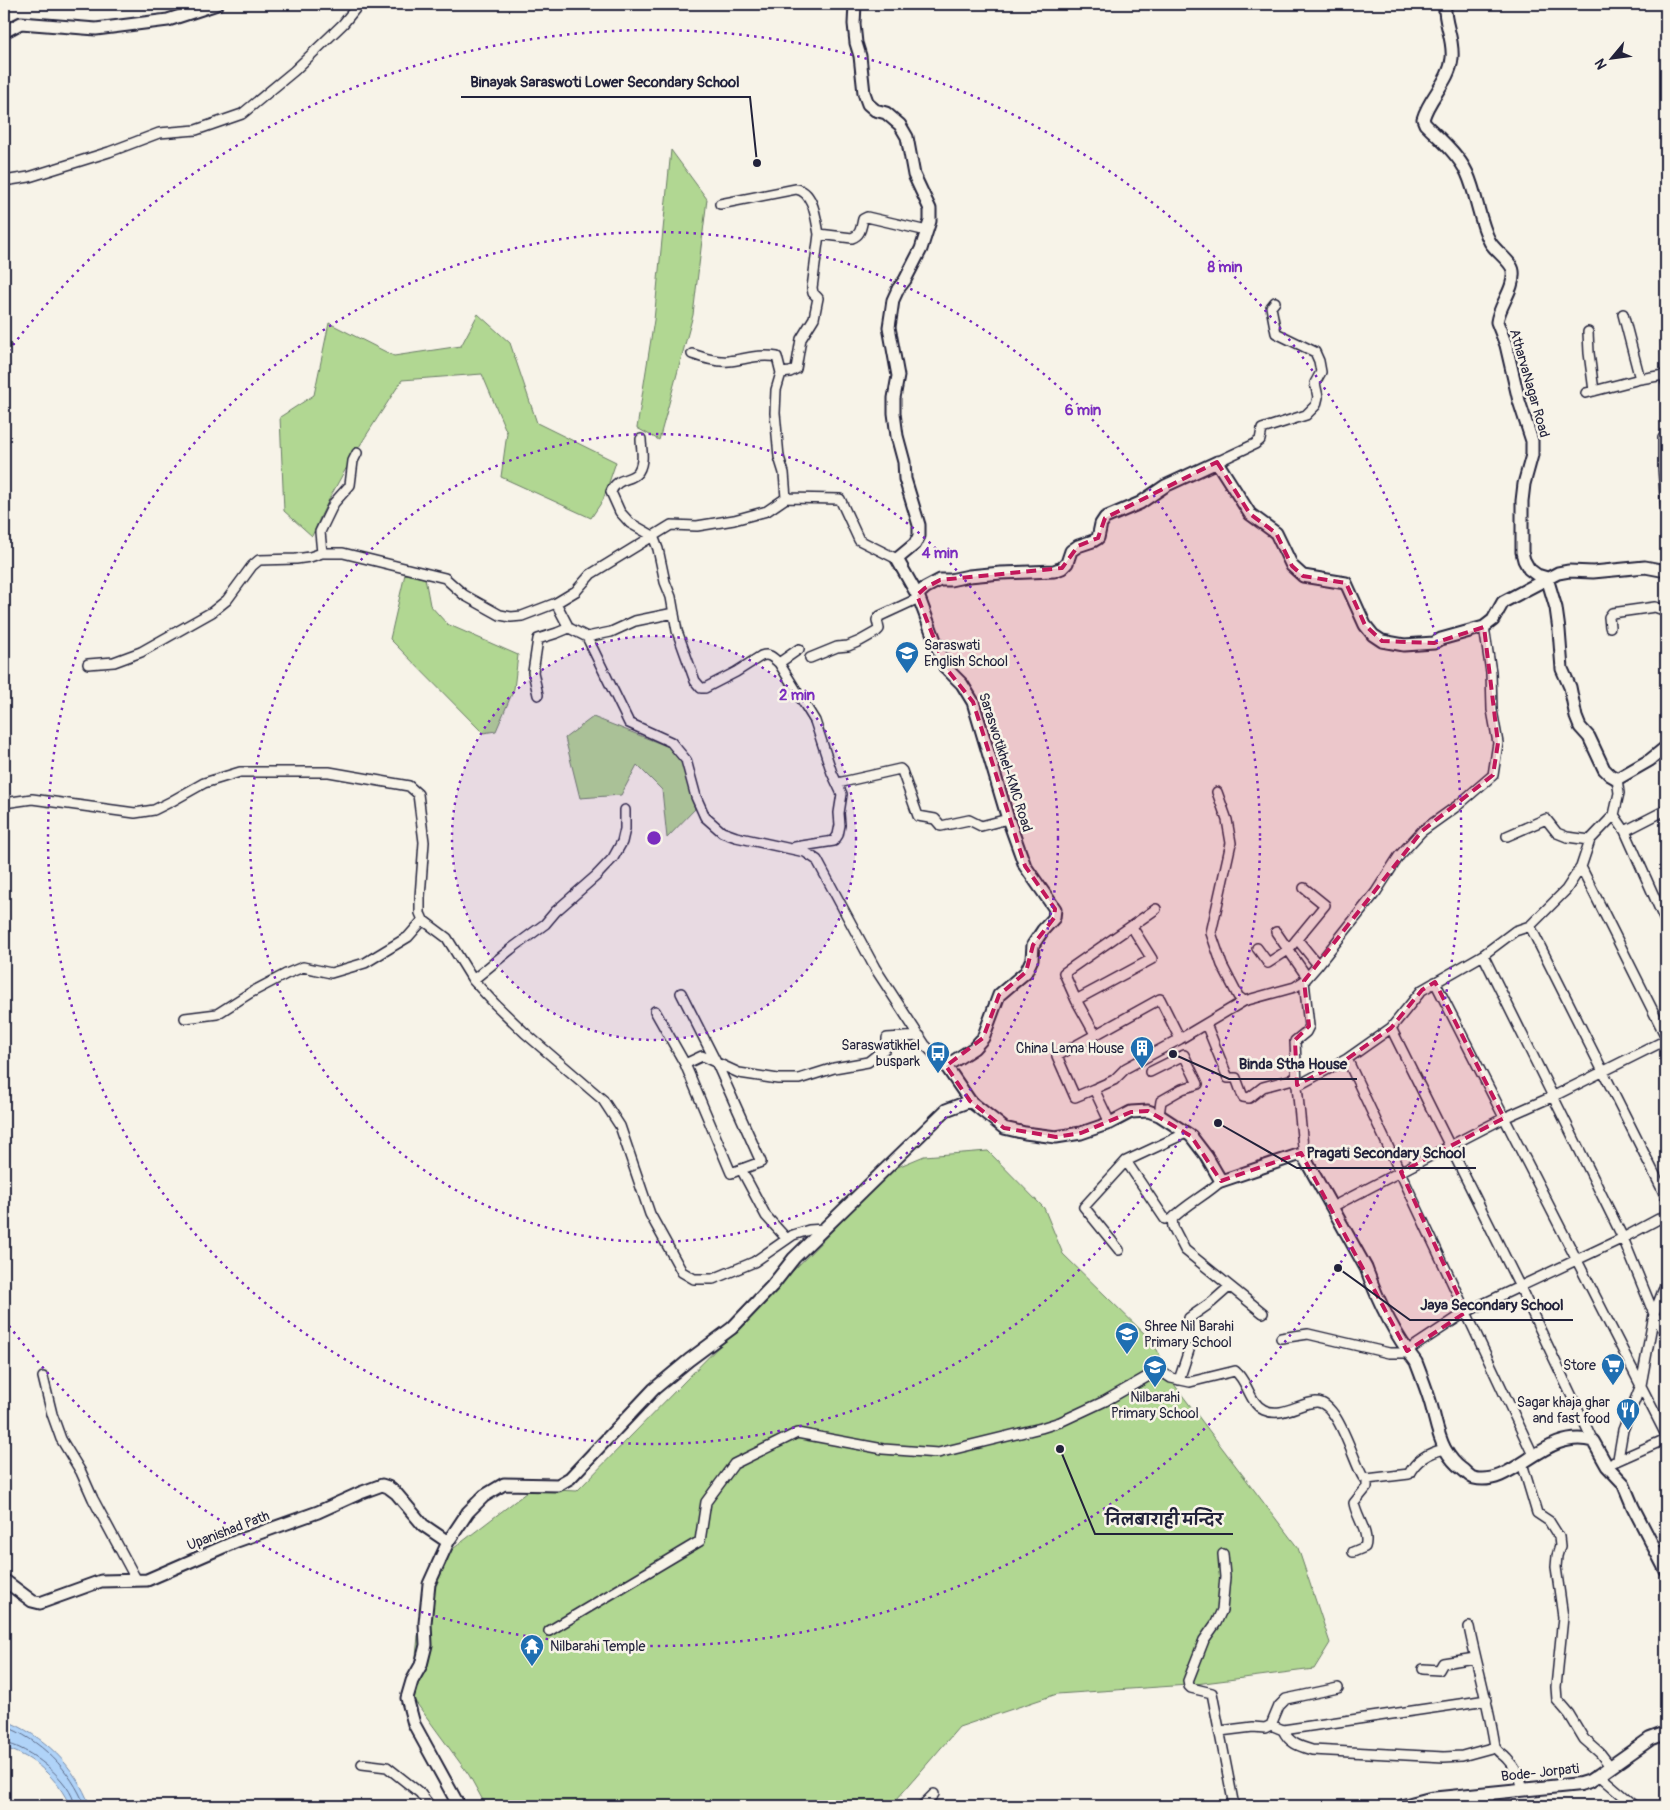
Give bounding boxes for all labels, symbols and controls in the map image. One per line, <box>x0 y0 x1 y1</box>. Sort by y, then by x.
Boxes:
north arrow <box>1588 32 1638 82</box>
text: N <box>1591 56 1611 72</box>
callout: Binayak Saraswoti Lower Secondary School <box>461 67 750 97</box>
text: Binayak Saraswoti Lower Secondary School <box>470 73 740 92</box>
text: 8 min <box>1207 258 1243 277</box>
street label: AtharvaNagar Road <box>1506 327 1553 440</box>
text: 6 min <box>1065 401 1102 420</box>
text: 4 min <box>922 544 959 563</box>
place label: Saraswati English School <box>924 637 1008 670</box>
school or university icon: Saraswati English School <box>894 640 920 674</box>
text: 2 min <box>779 686 815 705</box>
street label: Saraswotikhel-KMC Road <box>975 690 1036 834</box>
centre of rings <box>645 829 663 847</box>
building icon: China Lama House <box>1129 1035 1155 1069</box>
place label: Saraswatikhel buspark <box>841 1037 920 1070</box>
bus stop icon: Saraswatikhel buspark <box>925 1040 951 1074</box>
place label: China Lama House <box>1016 1040 1124 1057</box>
callout: Binda Stha House <box>1229 1049 1357 1079</box>
text: Binda Stha House <box>1239 1055 1348 1074</box>
callout: Pragati Secondary School <box>1297 1138 1476 1168</box>
text: Pragati Secondary School <box>1307 1144 1465 1163</box>
callout: Jaya Secondary School <box>1410 1290 1573 1320</box>
text: Jaya Secondary School <box>1420 1296 1564 1315</box>
place label: Shree Nil Barahi Primary School <box>1144 1318 1234 1351</box>
school or university icon: Shree Nil Barahi Primary School <box>1114 1321 1140 1355</box>
supermarket icon: Store <box>1600 1352 1626 1386</box>
school or university icon: Nilbarahi Primary School <box>1142 1354 1168 1388</box>
place label: Store <box>1563 1357 1596 1374</box>
place label: Nilbarahi Primary School <box>1111 1389 1199 1422</box>
place label: Sagar khaja ghar and fast food <box>1517 1394 1610 1427</box>
restaurant icon: Sagar khaja ghar and fast food <box>1615 1397 1641 1431</box>
callout: निलबाराही मन्दिर <box>1095 1504 1233 1534</box>
street label: Upanishad Path <box>184 1507 272 1554</box>
text: निलबाराही मन्दिर <box>1103 1507 1225 1530</box>
temple icon: Nilbarahi Temple <box>519 1633 545 1667</box>
place label: Nilbarahi Temple <box>550 1638 645 1655</box>
street label: Bode- Jorpati <box>1500 1760 1580 1785</box>

